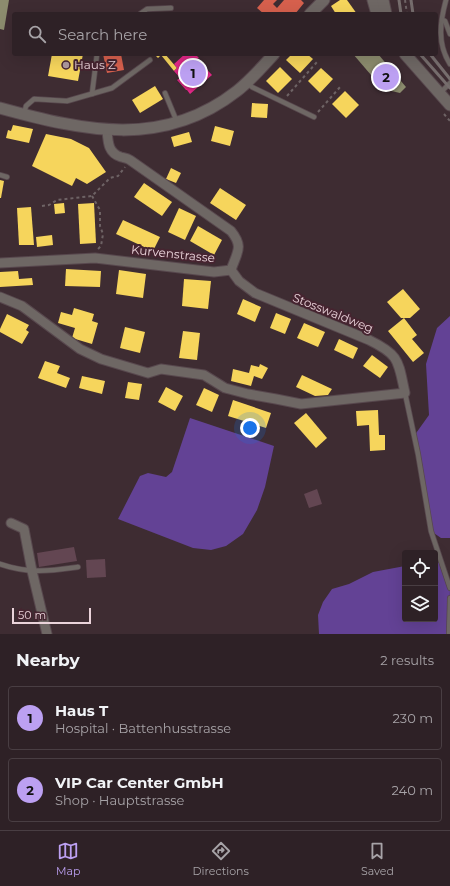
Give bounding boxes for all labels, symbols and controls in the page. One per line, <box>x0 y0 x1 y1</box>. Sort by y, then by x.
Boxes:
search box <box>12 12 438 56</box>
icon: search <box>26 23 48 45</box>
text: Search here <box>58 25 147 44</box>
place label: Haus Z <box>74 57 116 72</box>
pin: 1 <box>180 58 206 88</box>
marker: Haus Z <box>61 60 71 70</box>
pin: 2 <box>373 62 399 92</box>
street label: Kurvenstrasse <box>130 242 216 265</box>
street label: Stosswaldweg <box>291 290 376 336</box>
your location <box>240 418 260 438</box>
map controls <box>402 550 438 622</box>
button: locate <box>402 550 438 586</box>
button: layers <box>402 586 438 622</box>
scale bar <box>12 606 91 625</box>
text: 50 m <box>18 608 46 622</box>
text: Nearby <box>16 650 80 670</box>
text: 2 results <box>380 652 434 668</box>
text: Haus T <box>55 701 108 720</box>
text: 1 <box>27 710 33 726</box>
text: 230 m <box>392 710 433 726</box>
text: Hospital · Battenhusstrasse <box>55 720 231 736</box>
text: VIP Car Center GmbH <box>55 773 224 792</box>
text: 2 <box>26 782 34 798</box>
text: 240 m <box>392 782 433 798</box>
text: Shop · Hauptstrasse <box>55 792 184 808</box>
tab: Map <box>56 840 80 878</box>
tab: Directions <box>193 840 249 878</box>
tab: Saved <box>361 840 394 878</box>

